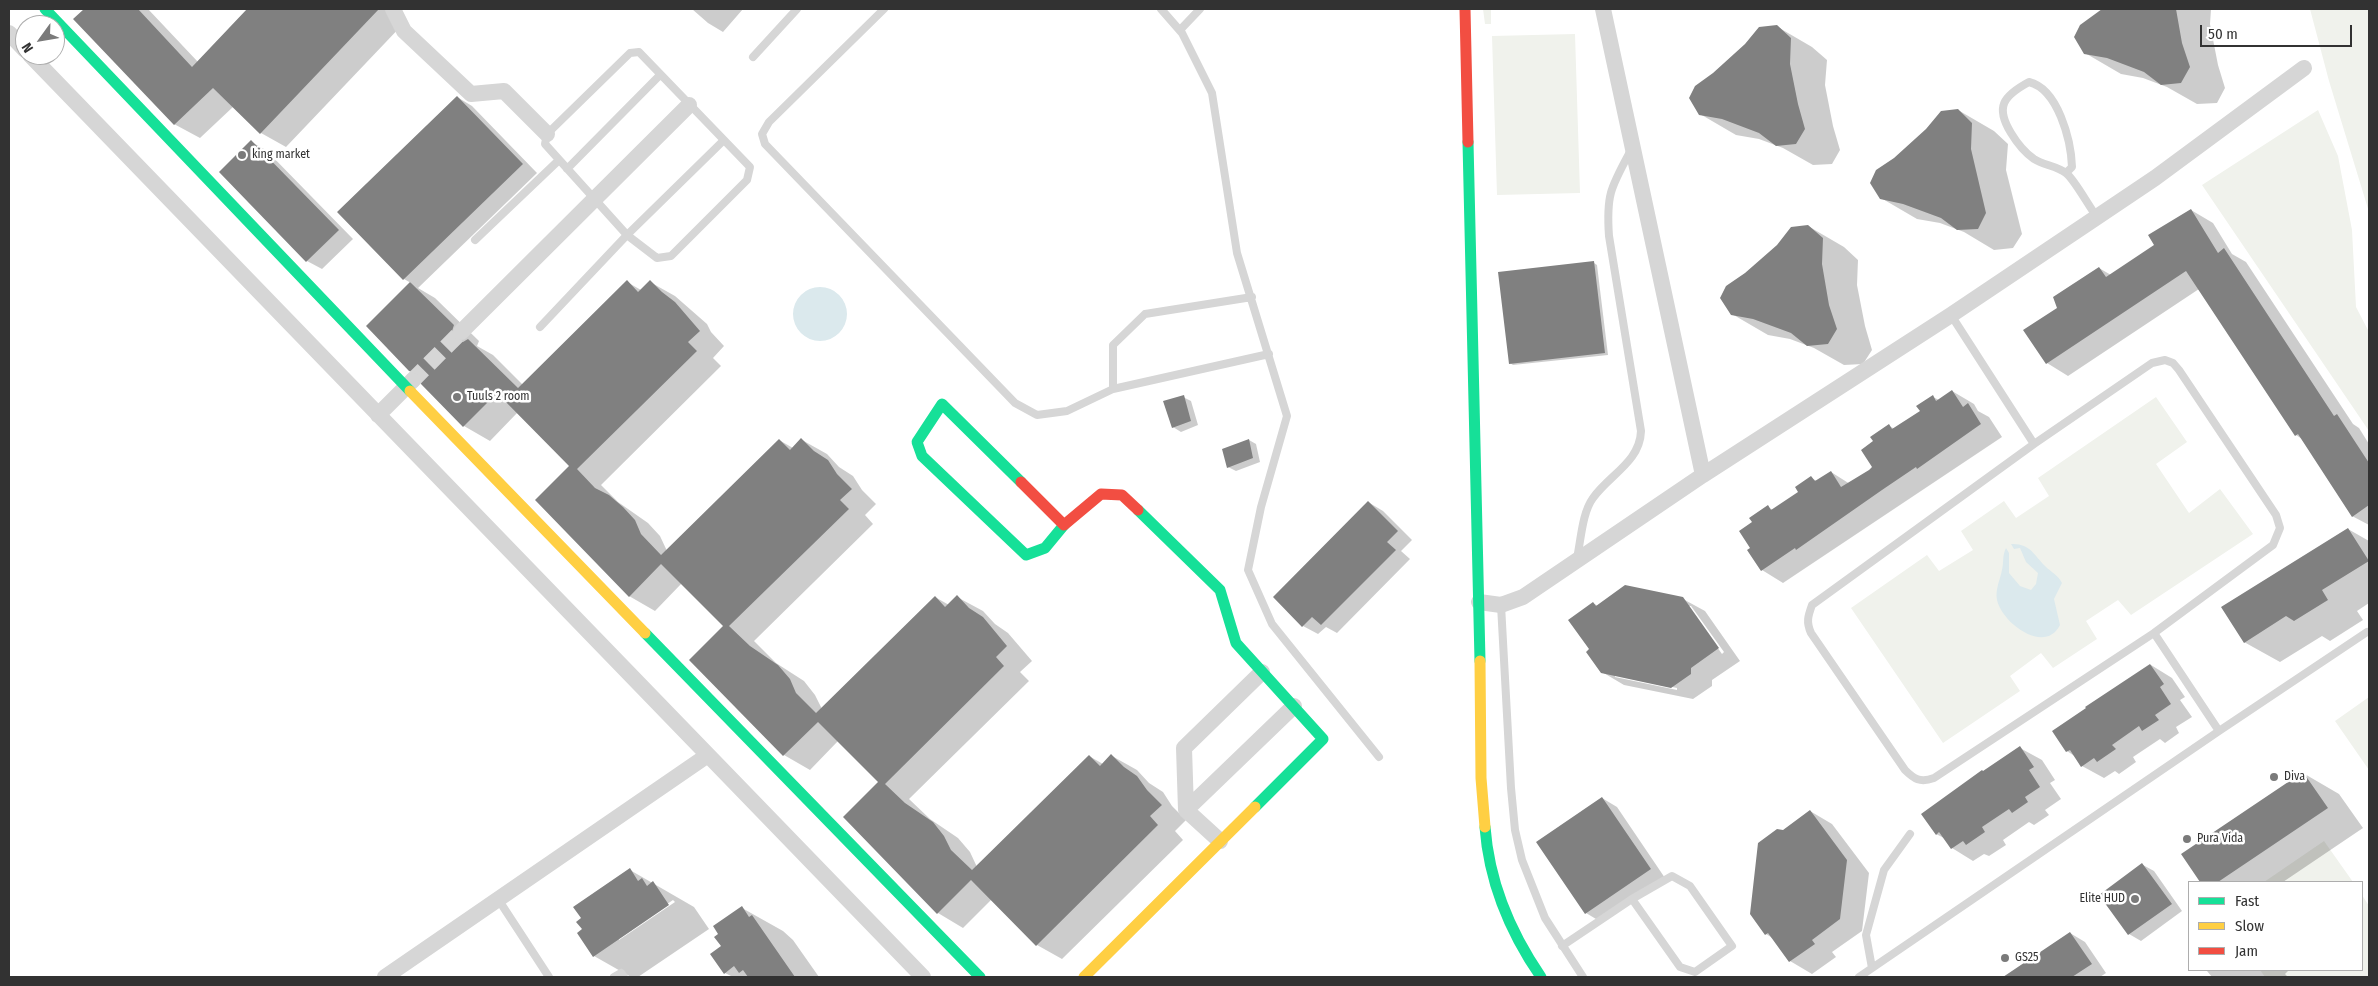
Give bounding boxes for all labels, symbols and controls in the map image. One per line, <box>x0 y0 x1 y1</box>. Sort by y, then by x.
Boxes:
north arrow <box>15 15 65 65</box>
scale bar <box>2203 15 2356 47</box>
text: 50 m <box>2208 25 2238 43</box>
text: N <box>18 40 37 56</box>
place label: king market <box>252 148 310 162</box>
marker: king market <box>236 149 248 161</box>
place label: Tuuls 2 room <box>467 390 530 404</box>
marker: Tuuls 2 room <box>451 391 463 403</box>
place label: Diva <box>2284 770 2305 784</box>
marker: Diva <box>2268 771 2280 783</box>
place label: Pura Vida <box>2197 832 2243 846</box>
marker: Pura Vida <box>2181 833 2193 845</box>
legend <box>2188 881 2363 971</box>
place label: Elite HUD <box>2079 892 2125 906</box>
text: Fast <box>2235 892 2259 910</box>
marker: Elite HUD <box>2129 893 2141 905</box>
text: Slow <box>2235 917 2264 935</box>
text: Jam <box>2235 942 2258 960</box>
place label: GS25 <box>2015 951 2039 965</box>
marker: GS25 <box>1999 952 2011 964</box>

